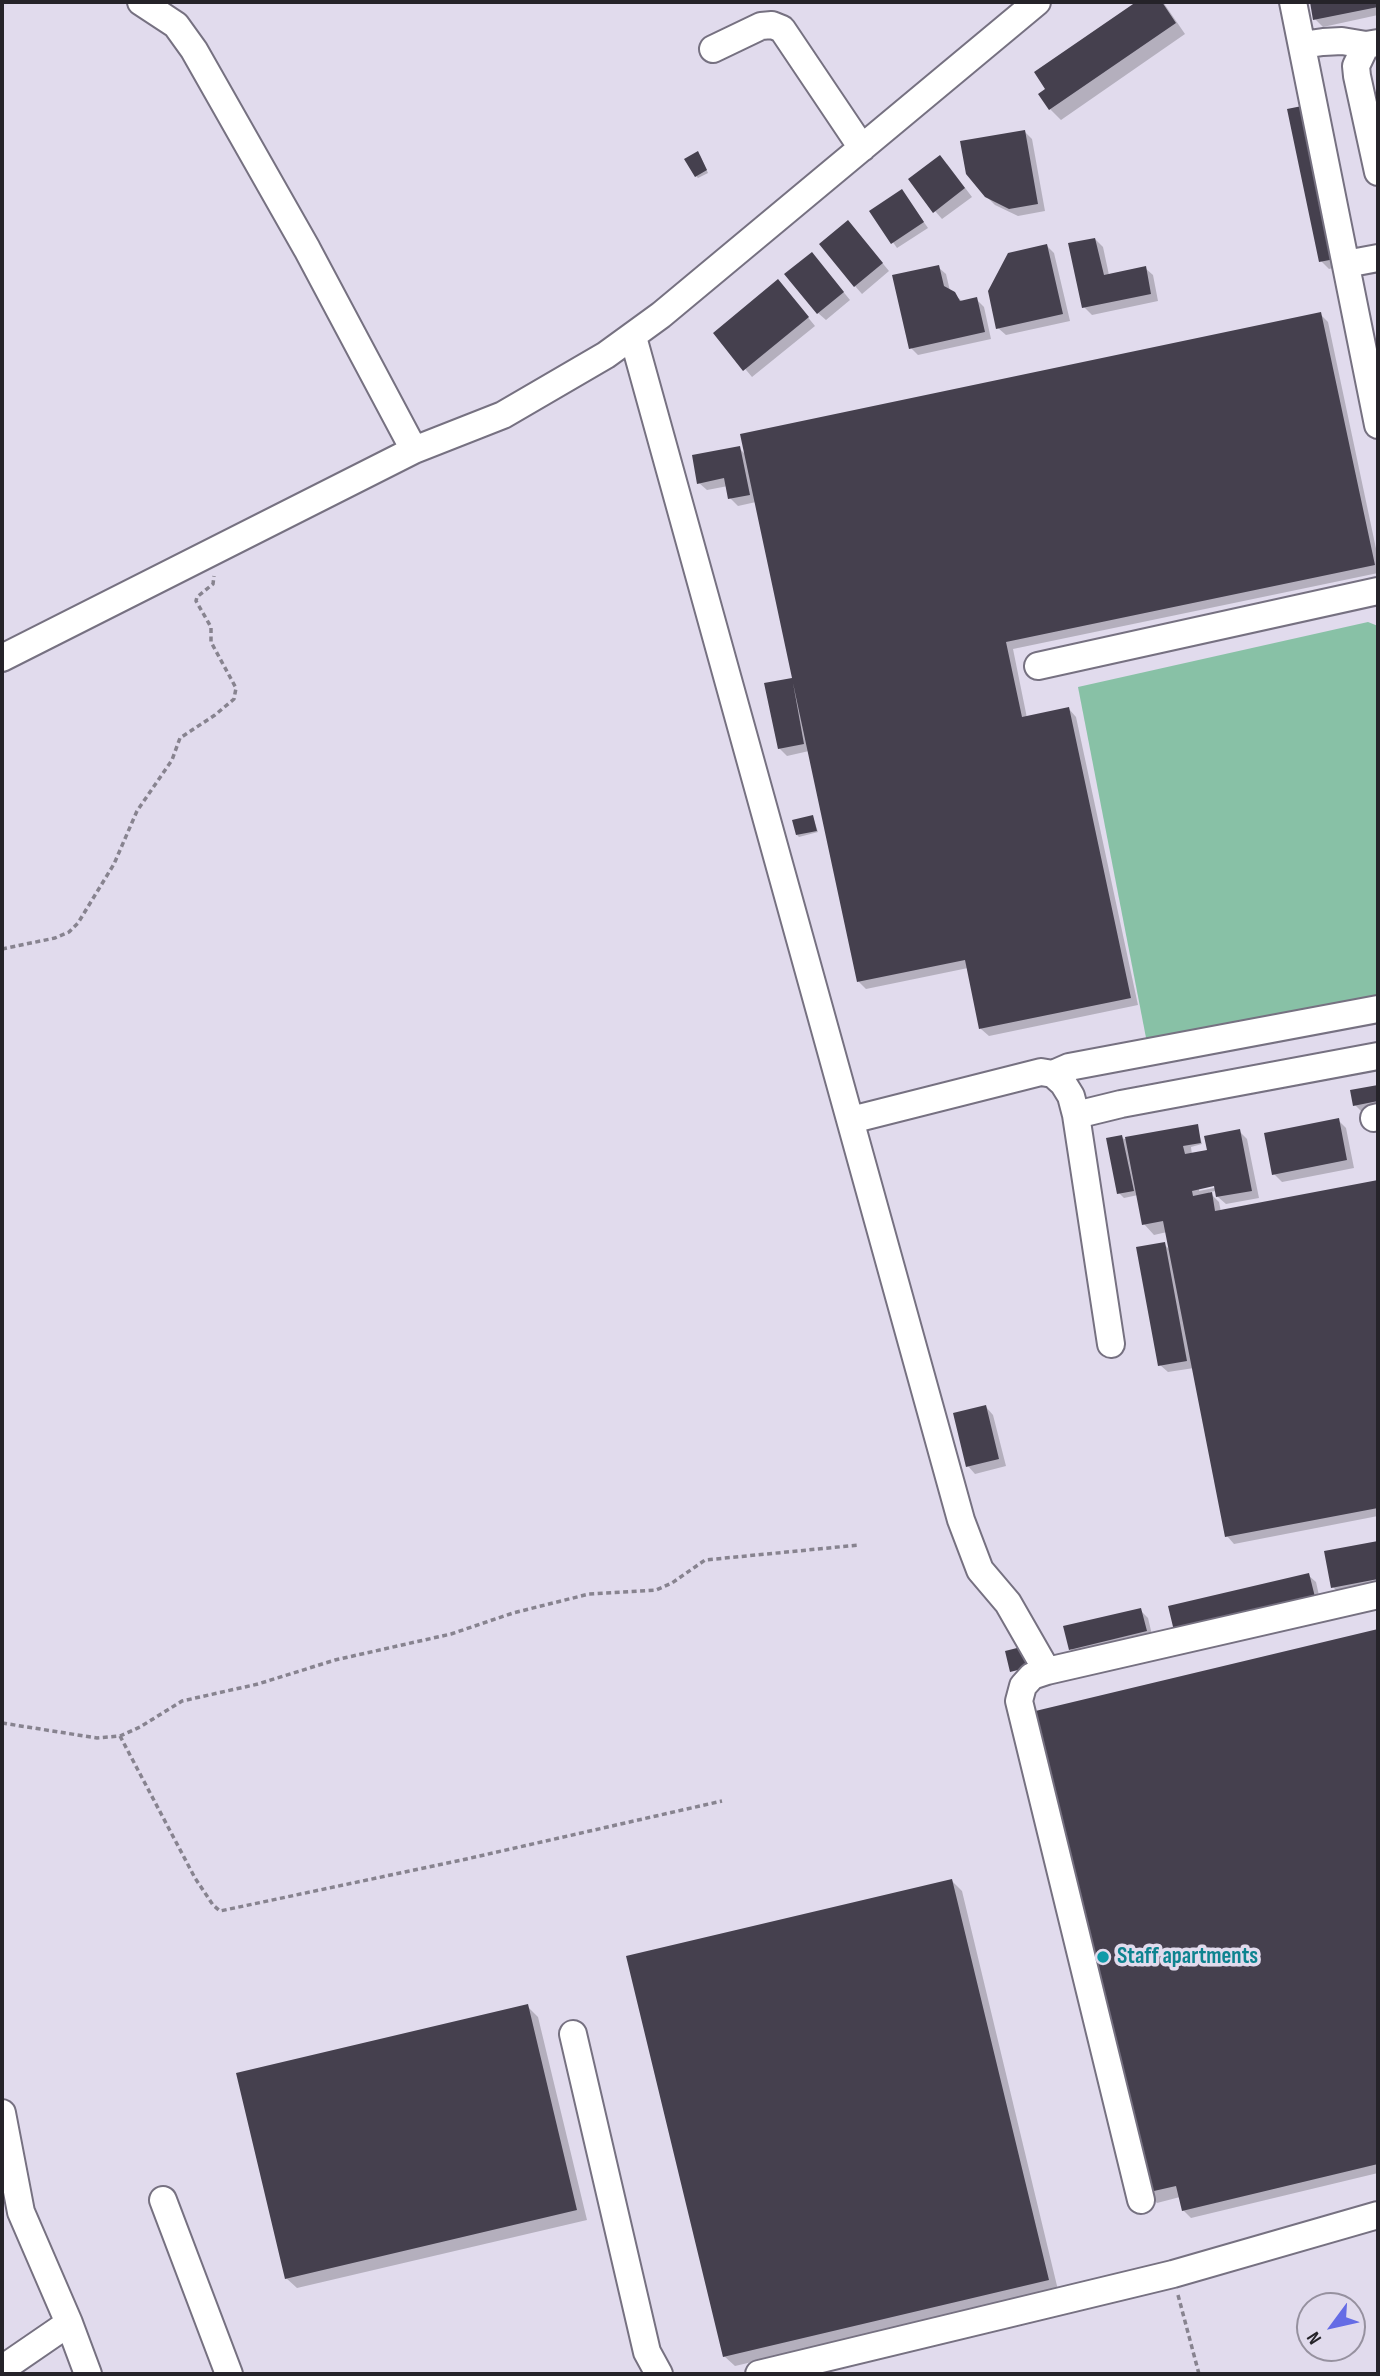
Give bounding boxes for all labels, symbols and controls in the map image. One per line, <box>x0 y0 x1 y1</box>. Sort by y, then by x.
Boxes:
place label: Staff apartments <box>1117 1943 1258 1971</box>
marker: Staff apartments <box>1095 1949 1111 1965</box>
north arrow <box>1296 2292 1366 2362</box>
text: N <box>1302 2327 1327 2348</box>

